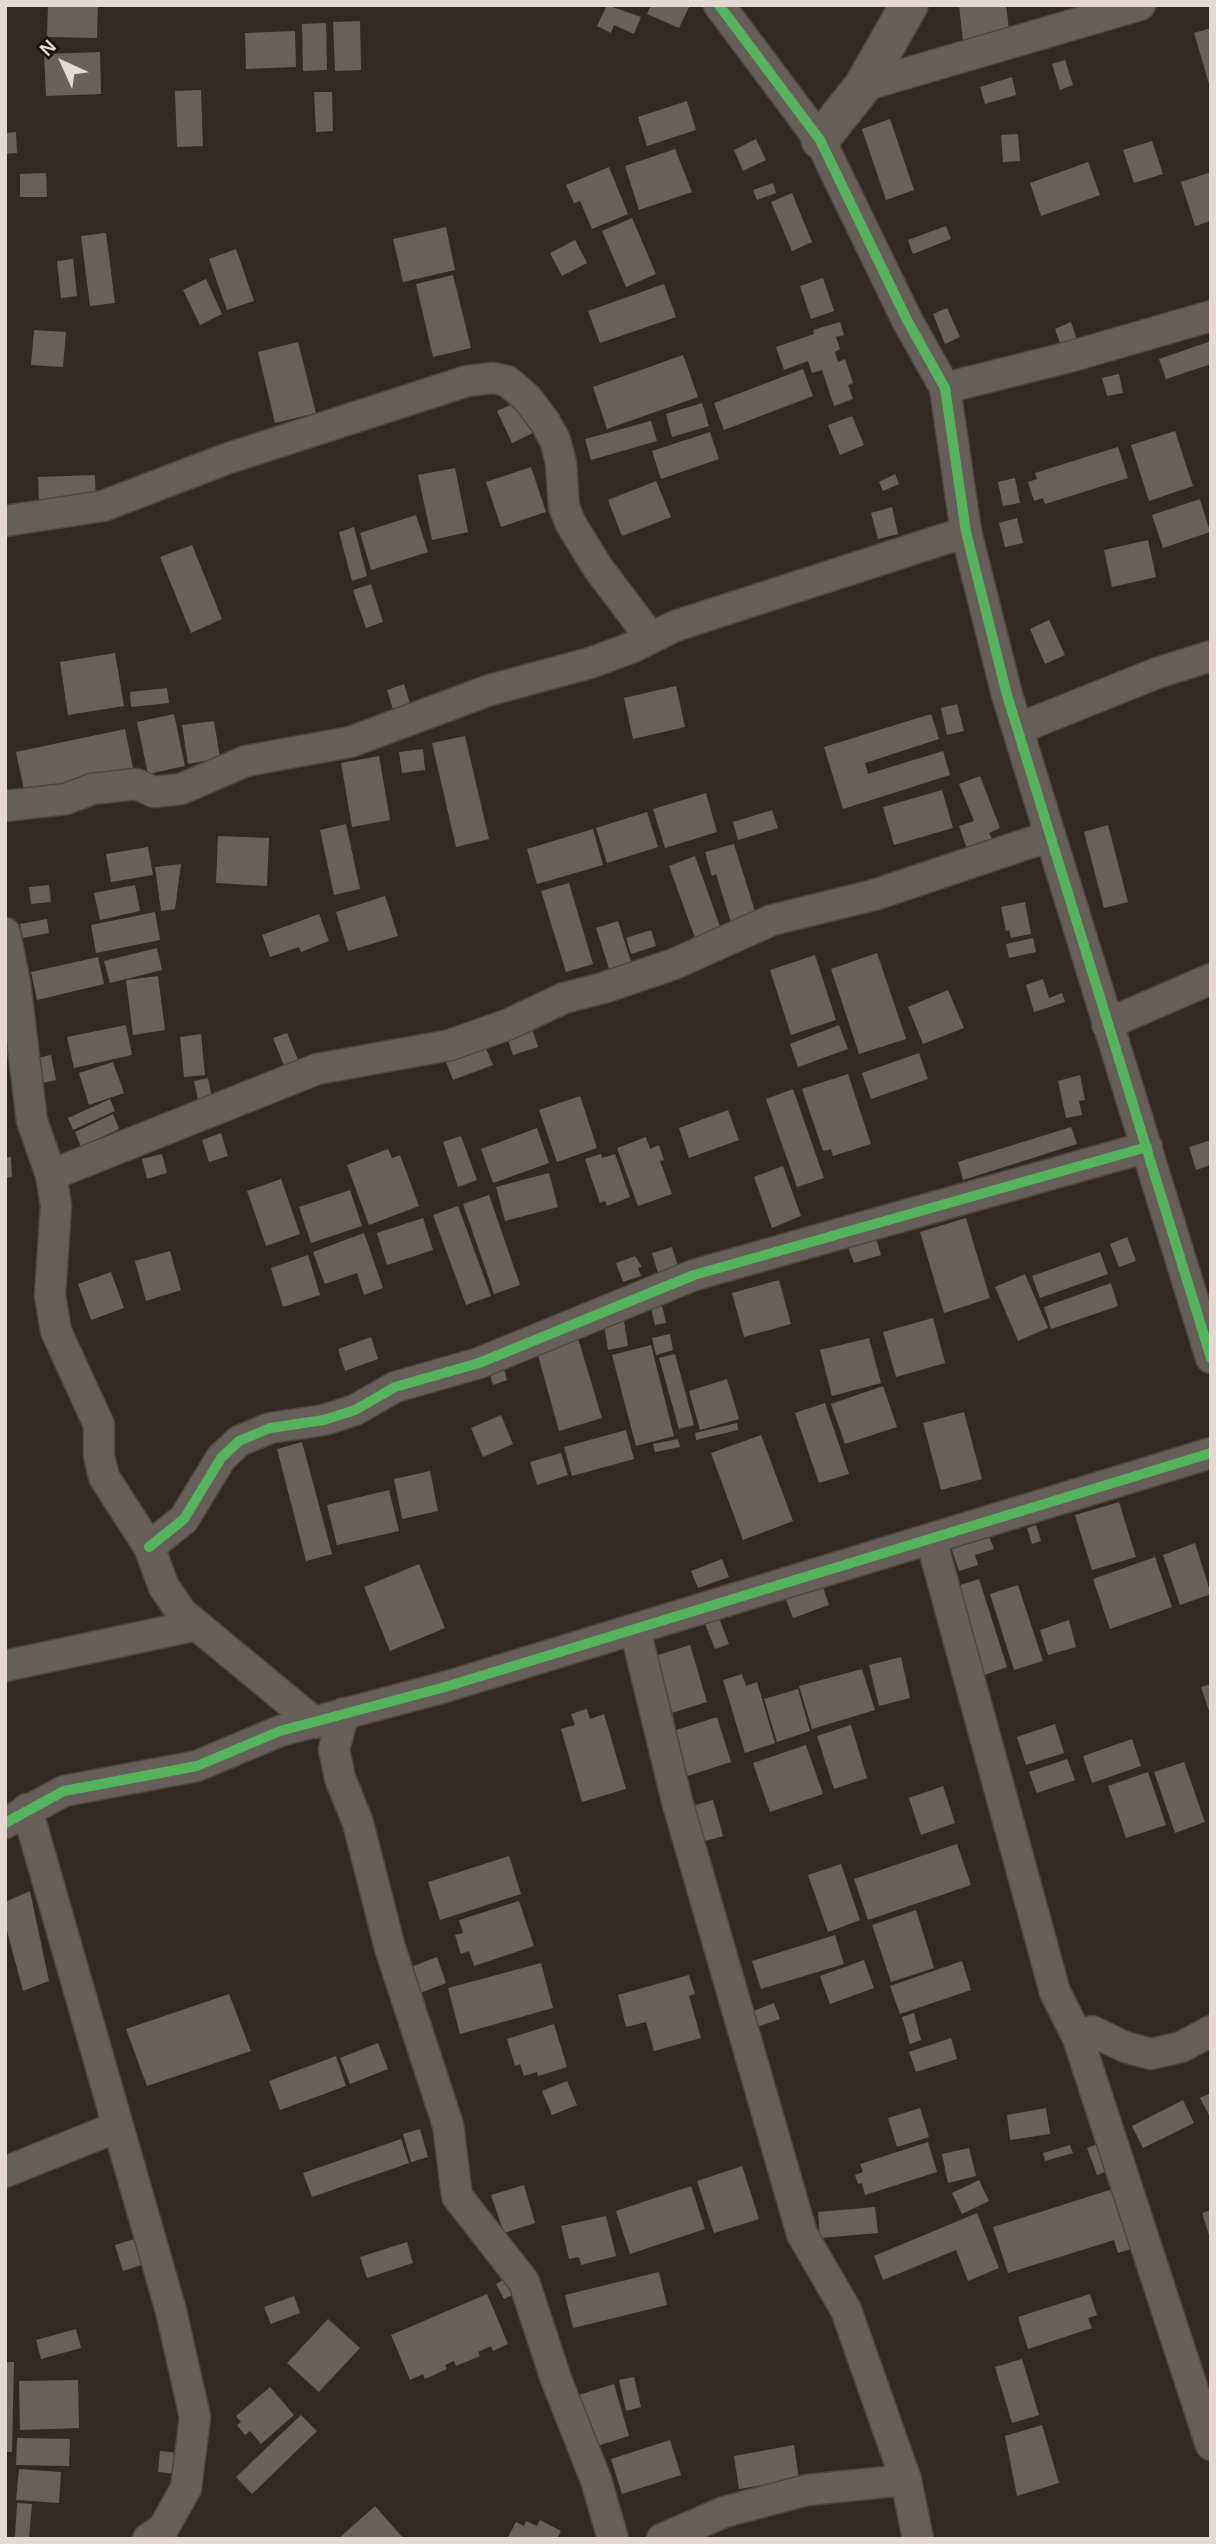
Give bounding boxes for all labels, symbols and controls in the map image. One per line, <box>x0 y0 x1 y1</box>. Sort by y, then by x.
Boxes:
north arrow <box>28 28 98 98</box>
text: N <box>36 36 60 60</box>

